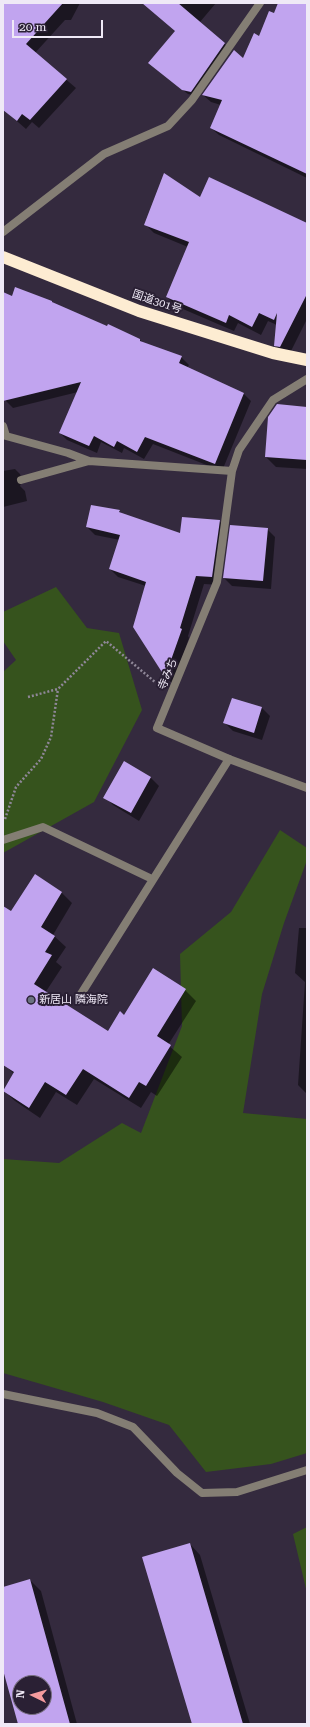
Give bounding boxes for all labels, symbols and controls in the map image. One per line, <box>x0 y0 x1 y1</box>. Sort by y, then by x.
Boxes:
scale bar <box>14 12 105 38</box>
text: 20 m <box>19 20 46 34</box>
street label: 国道301号 <box>131 287 183 317</box>
street label: 寺みち <box>155 656 181 692</box>
place label: 新居山 隣海院 <box>39 993 108 1007</box>
marker: 新居山 隣海院 <box>26 995 36 1005</box>
north arrow <box>12 1675 52 1715</box>
text: N <box>14 1689 27 1699</box>

